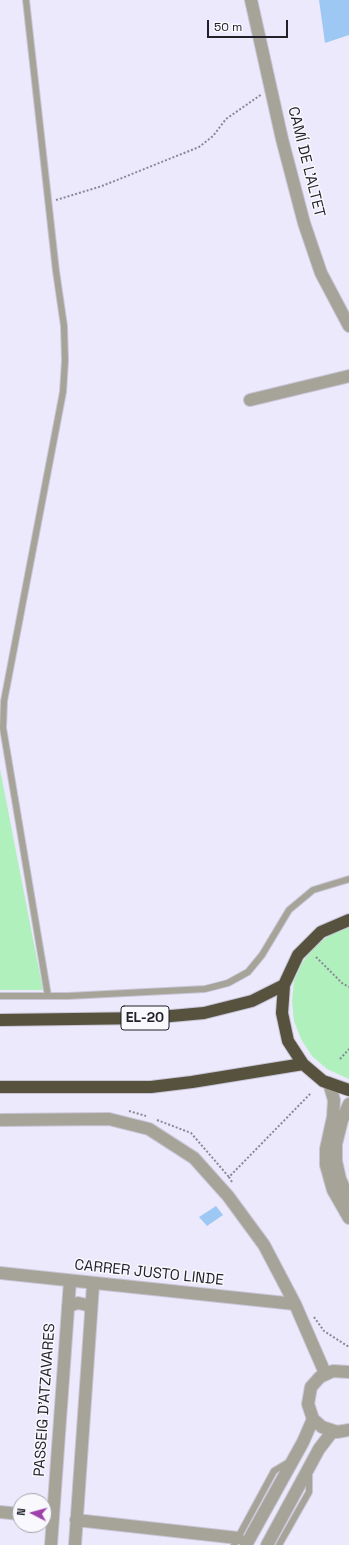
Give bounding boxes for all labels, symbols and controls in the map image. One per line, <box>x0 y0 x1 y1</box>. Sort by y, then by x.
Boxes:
scale bar <box>209 12 290 38</box>
text: 50 m <box>214 19 242 35</box>
street label: CAMÍ DE L'ALTET <box>284 105 328 219</box>
road number: EL-20 <box>121 1006 169 1030</box>
street label: CARRER JUSTO LINDE <box>74 1256 224 1290</box>
street label: PASSEIG D'ATZAVARES <box>31 1323 59 1477</box>
north arrow <box>12 1493 52 1533</box>
text: N <box>14 1507 28 1516</box>

